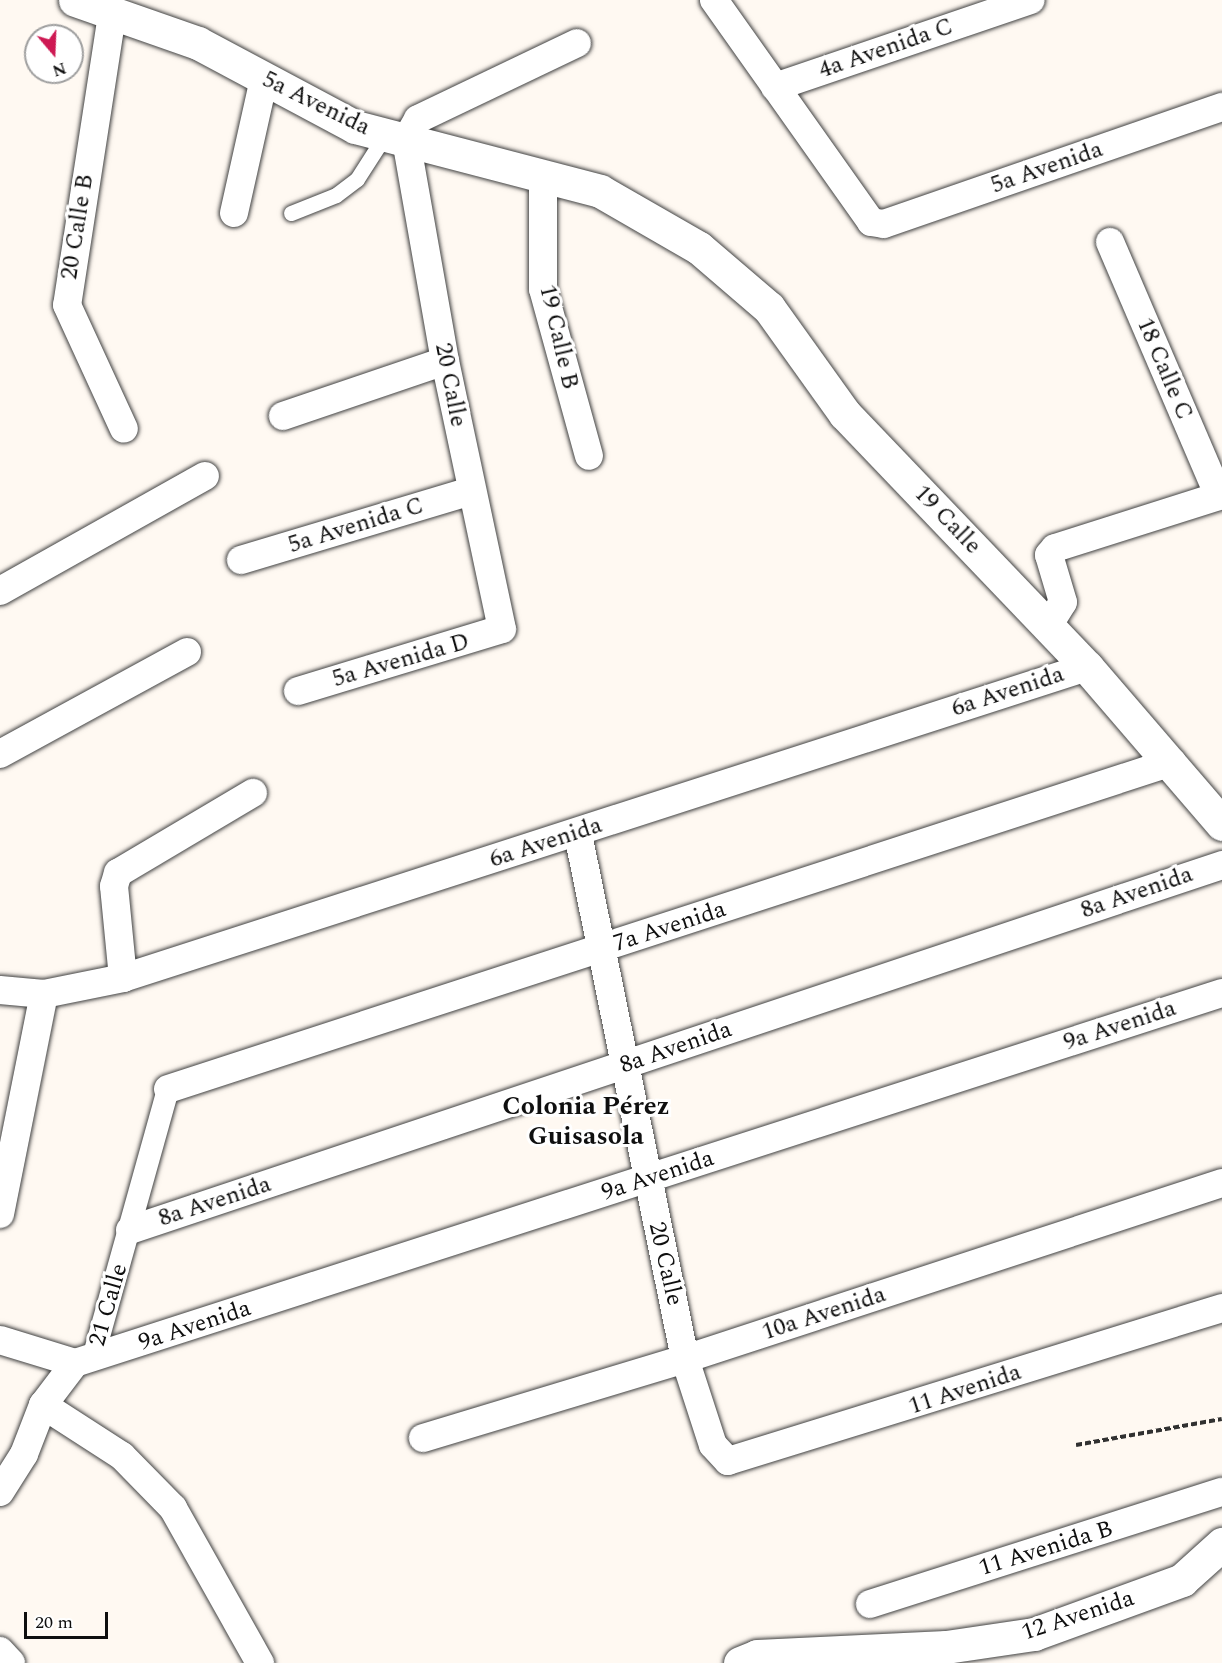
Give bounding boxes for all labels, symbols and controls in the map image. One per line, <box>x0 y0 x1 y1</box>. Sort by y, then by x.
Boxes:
street label: 4a Avenida C <box>815 13 957 85</box>
north arrow <box>24 24 84 84</box>
text: N <box>49 56 69 83</box>
street label: 5a Avenida <box>257 66 375 142</box>
street label: 5a Avenida <box>987 135 1107 201</box>
street label: 20 Calle B <box>55 172 101 282</box>
street label: 19 Calle B <box>532 282 584 392</box>
street label: 18 Calle C <box>1130 314 1198 424</box>
street label: 20 Calle <box>428 341 472 429</box>
street label: 19 Calle <box>907 480 987 560</box>
street label: 5a Avenida C <box>285 492 427 560</box>
street label: 5a Avenida D <box>329 628 473 694</box>
street label: 6a Avenida <box>948 660 1068 724</box>
street label: 6a Avenida <box>486 811 606 875</box>
street label: 8a Avenida <box>1077 860 1197 926</box>
street label: 7a Avenida <box>610 895 730 959</box>
street label: 9a Avenida <box>1060 994 1180 1058</box>
street label: 8a Avenida <box>616 1015 736 1081</box>
district label: Colonia Pérez Guisasola <box>502 1091 670 1152</box>
street label: 9a Avenida <box>598 1144 718 1208</box>
street label: 8a Avenida <box>155 1170 275 1234</box>
street label: 20 Calle <box>641 1219 689 1309</box>
street label: 21 Calle <box>83 1260 135 1350</box>
street label: 10a Avenida <box>758 1280 890 1348</box>
street label: 9a Avenida <box>135 1294 255 1358</box>
street label: 11 Avenida <box>905 1358 1025 1422</box>
street label: 11 Avenida B <box>976 1515 1116 1583</box>
street label: 12 Avenida <box>1018 1584 1138 1648</box>
scale bar <box>27 1600 111 1638</box>
text: 20 m <box>35 1609 73 1636</box>

